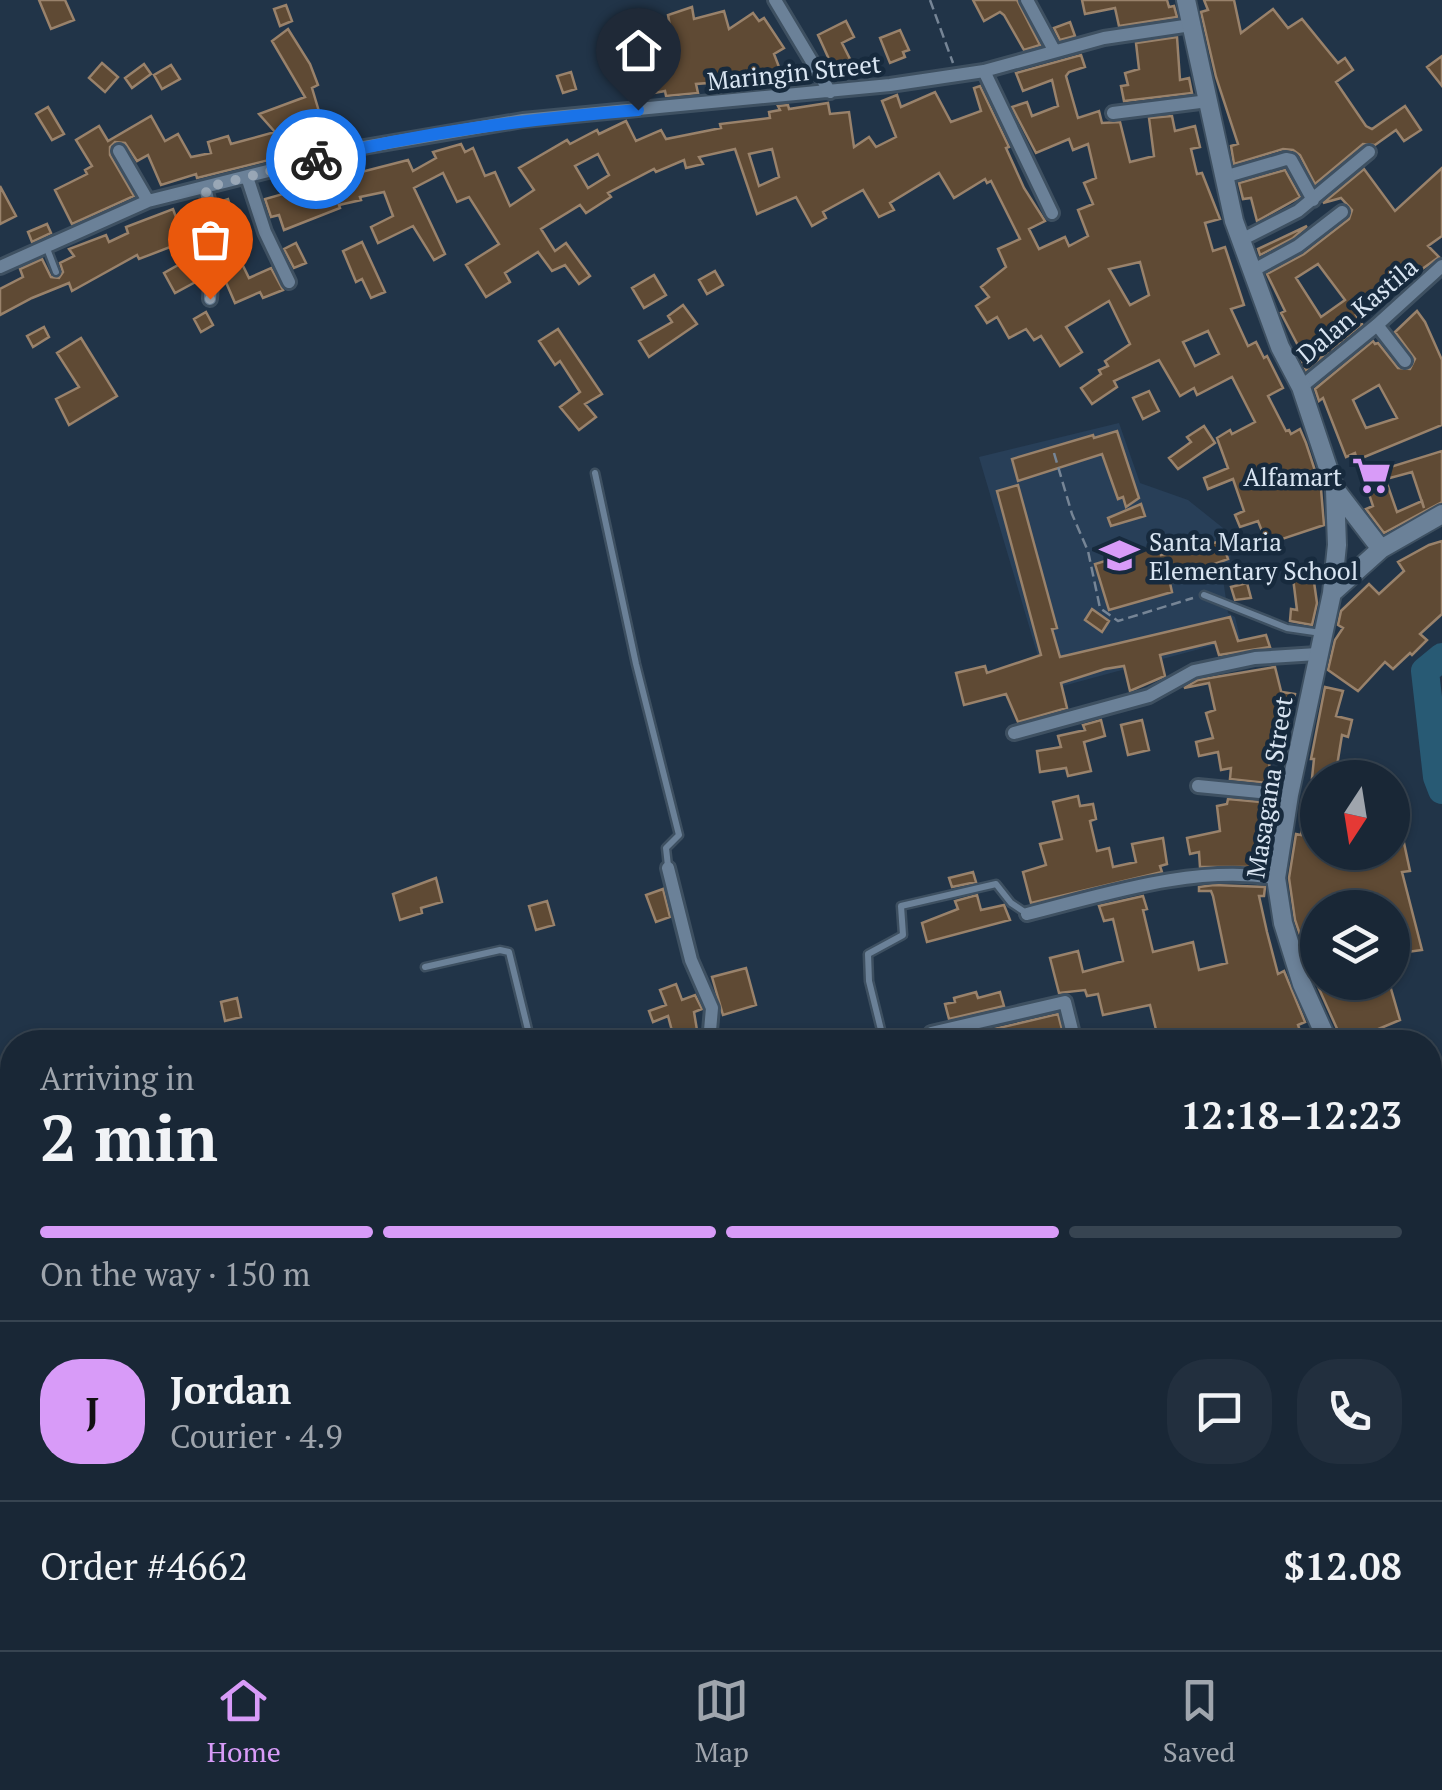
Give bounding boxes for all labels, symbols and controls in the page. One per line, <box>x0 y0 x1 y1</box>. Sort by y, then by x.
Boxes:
pin <box>596 8 681 111</box>
icon: home <box>611 23 666 78</box>
street label: Maringin Street <box>705 46 883 98</box>
courier <box>266 109 366 209</box>
icon: bike <box>289 132 344 187</box>
pin <box>168 197 253 300</box>
icon: bag <box>183 212 238 267</box>
street label: Dalan Kastila <box>1290 250 1425 370</box>
supermarket icon: Alfamart <box>1351 455 1393 497</box>
place label: Alfamart <box>1243 460 1342 493</box>
place label: Santa Maria Elementary School <box>1149 525 1358 587</box>
school or university icon: Santa Maria Elementary School <box>1098 534 1140 576</box>
street label: Masagana Street <box>1238 694 1300 880</box>
north arrow <box>1300 760 1410 870</box>
map controls <box>1300 760 1410 1000</box>
button: layers <box>1300 890 1410 1000</box>
text: Arriving in <box>40 1057 194 1099</box>
text: 12:18–12:23 <box>1180 1090 1402 1140</box>
text: 2 min <box>40 1093 218 1180</box>
text: On the way · 150 m <box>40 1253 310 1295</box>
button: chat <box>1167 1359 1272 1464</box>
button: phone <box>1297 1359 1402 1464</box>
text: Jordan <box>170 1365 291 1415</box>
text: J <box>86 1386 99 1436</box>
text: Courier · 4.9 <box>170 1415 342 1457</box>
text: Order #4662 <box>40 1541 248 1591</box>
text: $12.08 <box>1283 1541 1402 1591</box>
tab: Home <box>207 1673 281 1770</box>
tab: Map <box>694 1673 749 1770</box>
tab: Saved <box>1163 1673 1235 1770</box>

